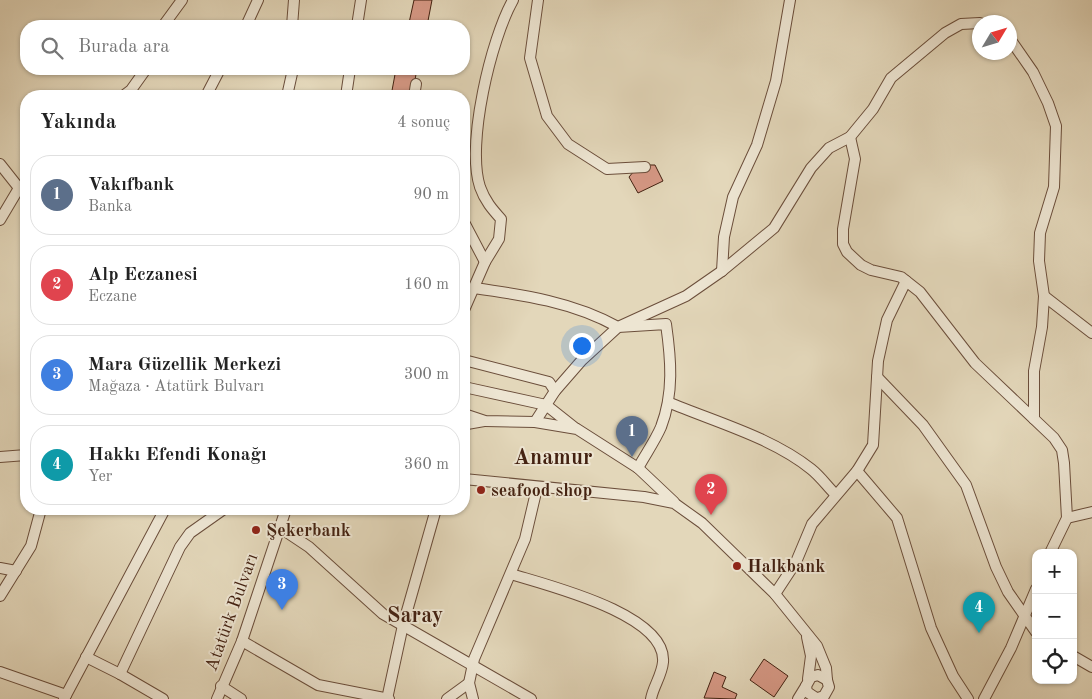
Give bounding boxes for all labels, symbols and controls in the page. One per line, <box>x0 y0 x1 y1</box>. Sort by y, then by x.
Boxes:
north arrow <box>972 15 1017 60</box>
search box <box>20 20 470 75</box>
icon: search <box>38 34 66 62</box>
text: Burada ara <box>78 38 170 57</box>
text: Yakında <box>40 112 116 133</box>
text: 4 sonuç <box>397 115 450 131</box>
text: Vakıfbank <box>88 176 174 195</box>
text: 1 <box>52 187 62 203</box>
text: 90 m <box>413 187 449 203</box>
text: Banka <box>88 199 132 215</box>
text: Alp Eczanesi <box>88 266 198 285</box>
text: 2 <box>52 277 62 293</box>
text: 160 m <box>404 277 449 293</box>
text: Eczane <box>88 289 137 305</box>
your location <box>569 333 595 359</box>
text: Mara Güzellik Merkezi <box>88 356 281 375</box>
text: 3 <box>52 367 62 383</box>
text: 300 m <box>404 367 449 383</box>
text: Mağaza · Atatürk Bulvarı <box>88 379 264 395</box>
pin: 1 <box>616 416 648 457</box>
text: Hakkı Efendi Konağı <box>88 446 267 465</box>
district label: Anamur <box>513 447 593 469</box>
text: 4 <box>52 457 62 473</box>
text: 360 m <box>404 457 449 473</box>
text: Yer <box>88 469 112 485</box>
pin: 2 <box>695 474 727 515</box>
place label: seafood shop <box>491 482 592 500</box>
marker: seafood shop <box>475 484 487 496</box>
place label: Şekerbank <box>266 522 351 540</box>
marker: Şekerbank <box>250 524 262 536</box>
map controls <box>1032 549 1077 684</box>
button: + <box>1032 549 1077 594</box>
street label: Atatürk Bulvarı <box>202 551 262 674</box>
place label: Halkbank <box>747 558 825 576</box>
marker: Halkbank <box>731 560 743 572</box>
pin: 3 <box>266 569 298 610</box>
pin: 4 <box>963 592 995 633</box>
button: − <box>1032 594 1077 639</box>
district label: Saray <box>387 605 443 627</box>
button: locate <box>1032 639 1077 684</box>

